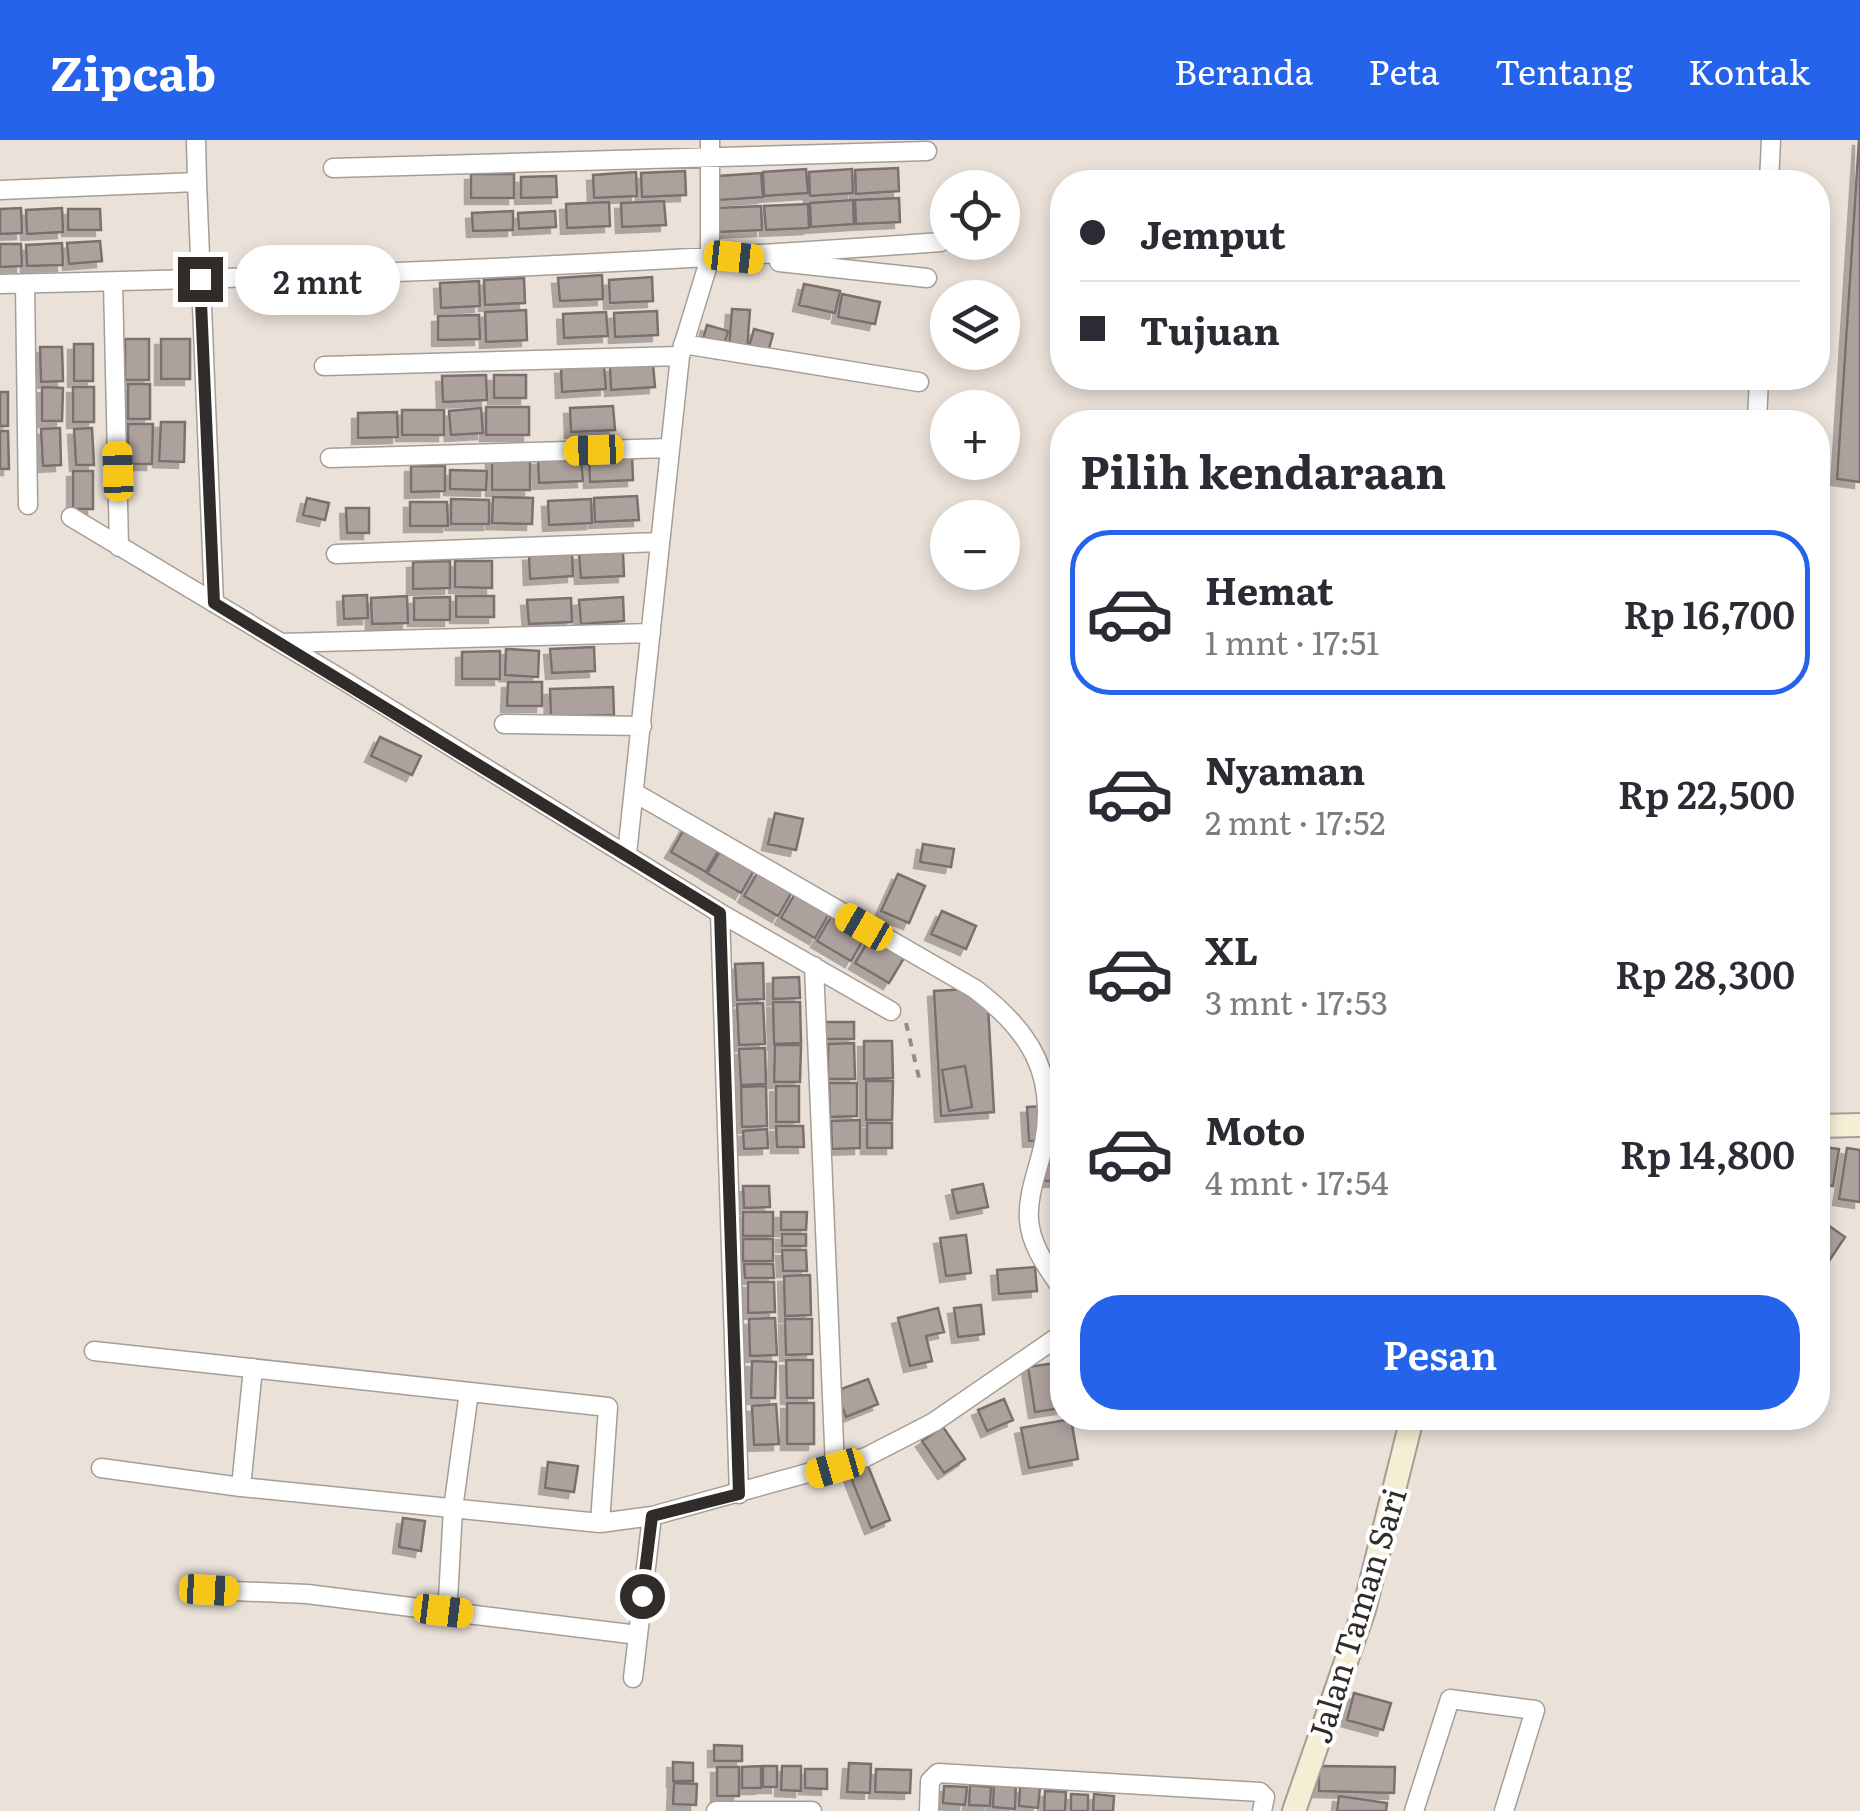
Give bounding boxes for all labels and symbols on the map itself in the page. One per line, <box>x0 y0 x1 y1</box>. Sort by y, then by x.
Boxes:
car <box>703 239 765 275</box>
callout: 2 mnt <box>235 244 400 314</box>
route end <box>178 257 223 302</box>
car <box>563 434 625 466</box>
car <box>102 440 134 502</box>
car <box>831 899 897 955</box>
car <box>802 1445 868 1491</box>
street label: Jalan Taman Sari <box>1293 1482 1417 1748</box>
car <box>178 1573 240 1607</box>
route start <box>620 1574 665 1619</box>
car <box>411 1592 475 1630</box>

